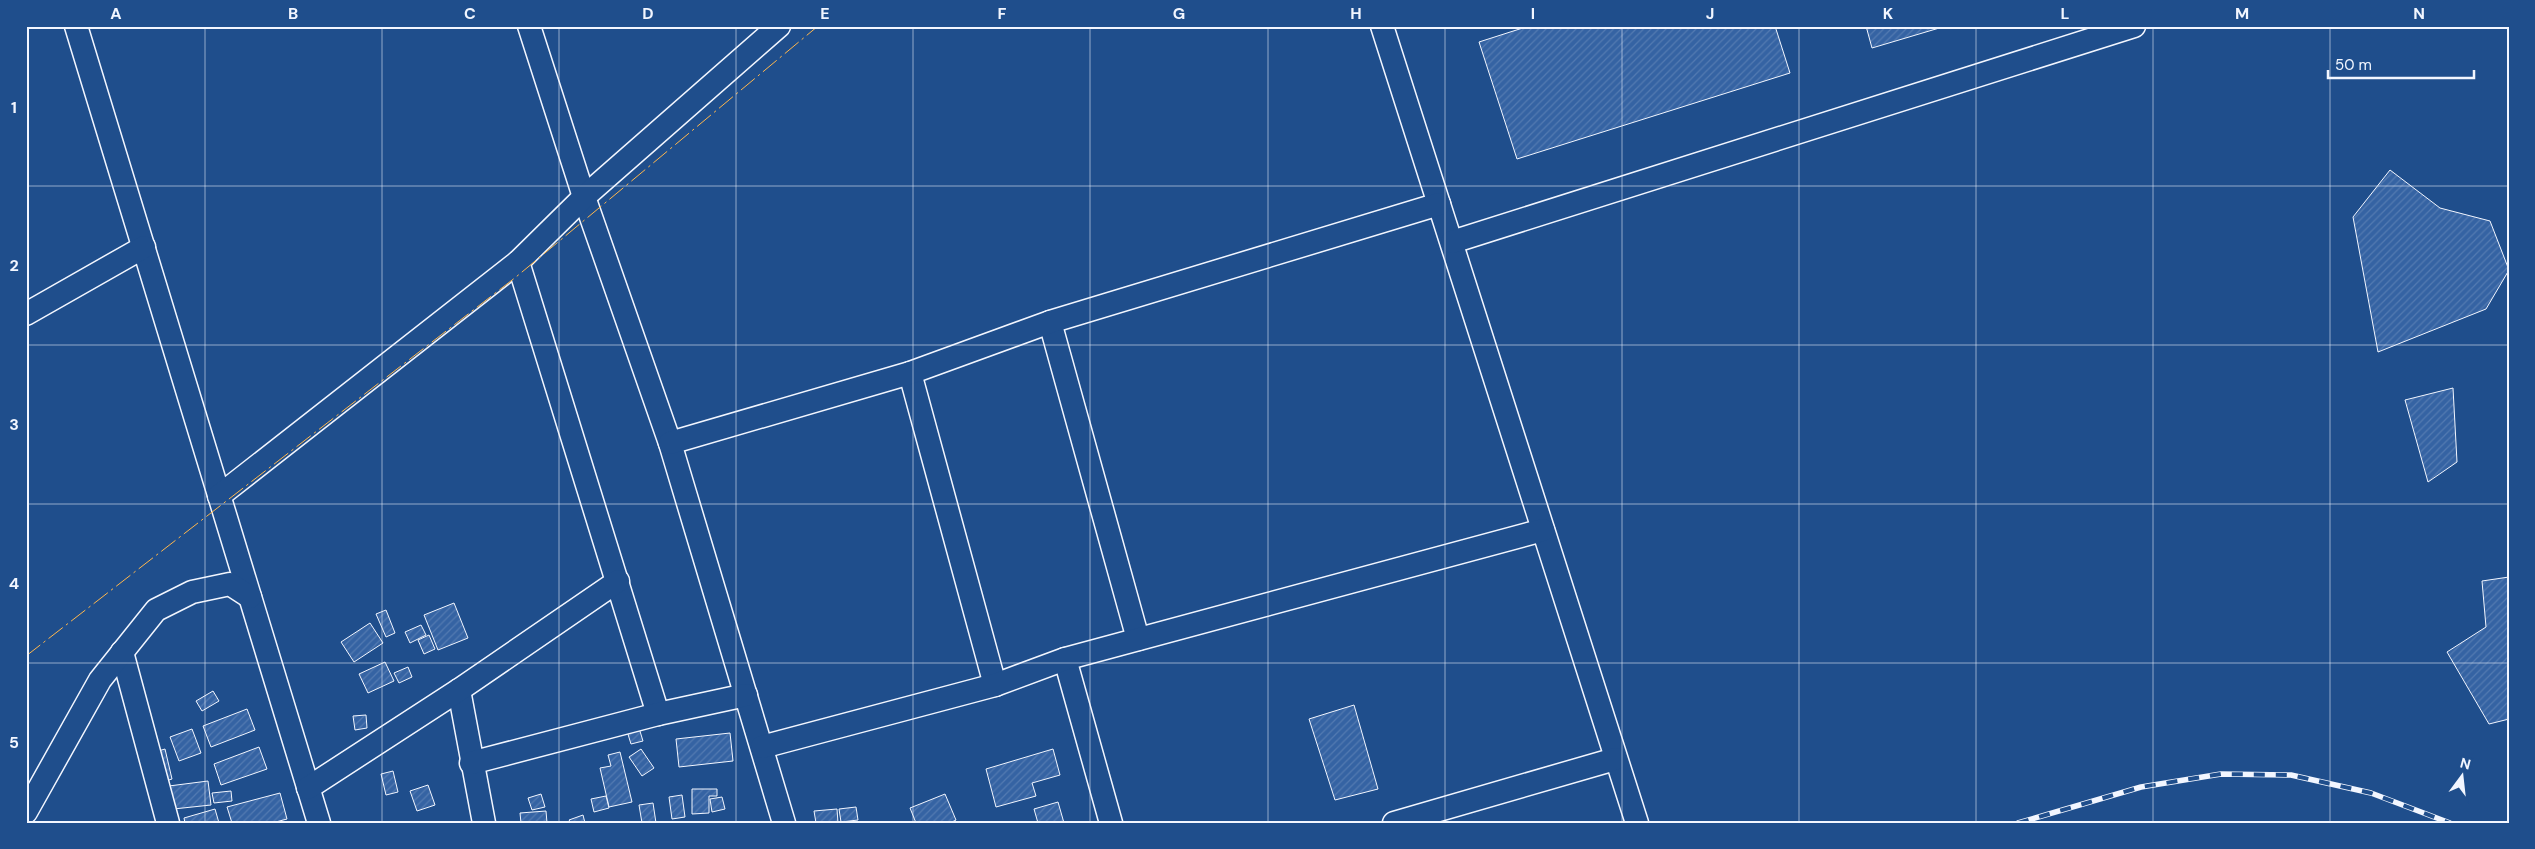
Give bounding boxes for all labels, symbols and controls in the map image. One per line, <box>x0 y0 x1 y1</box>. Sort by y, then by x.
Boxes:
text: A <box>110 3 122 24</box>
text: B <box>288 3 298 24</box>
text: C <box>464 3 476 24</box>
text: D <box>642 3 654 24</box>
text: E <box>820 3 830 24</box>
text: F <box>998 3 1007 24</box>
text: G <box>1173 3 1185 24</box>
text: H <box>1350 3 1362 24</box>
text: I <box>1531 3 1535 24</box>
text: J <box>1706 3 1714 24</box>
text: K <box>1883 3 1894 24</box>
text: L <box>2061 3 2070 24</box>
text: M <box>2235 3 2249 24</box>
text: N <box>2413 3 2425 24</box>
scale bar <box>2328 48 2474 80</box>
text: 50 m <box>2335 55 2372 75</box>
text: 1 <box>11 97 17 118</box>
text: 2 <box>9 255 19 276</box>
text: 3 <box>9 414 19 435</box>
text: 4 <box>9 573 19 594</box>
text: 5 <box>9 732 19 753</box>
north arrow <box>2438 752 2488 802</box>
text: N <box>2458 753 2473 773</box>

